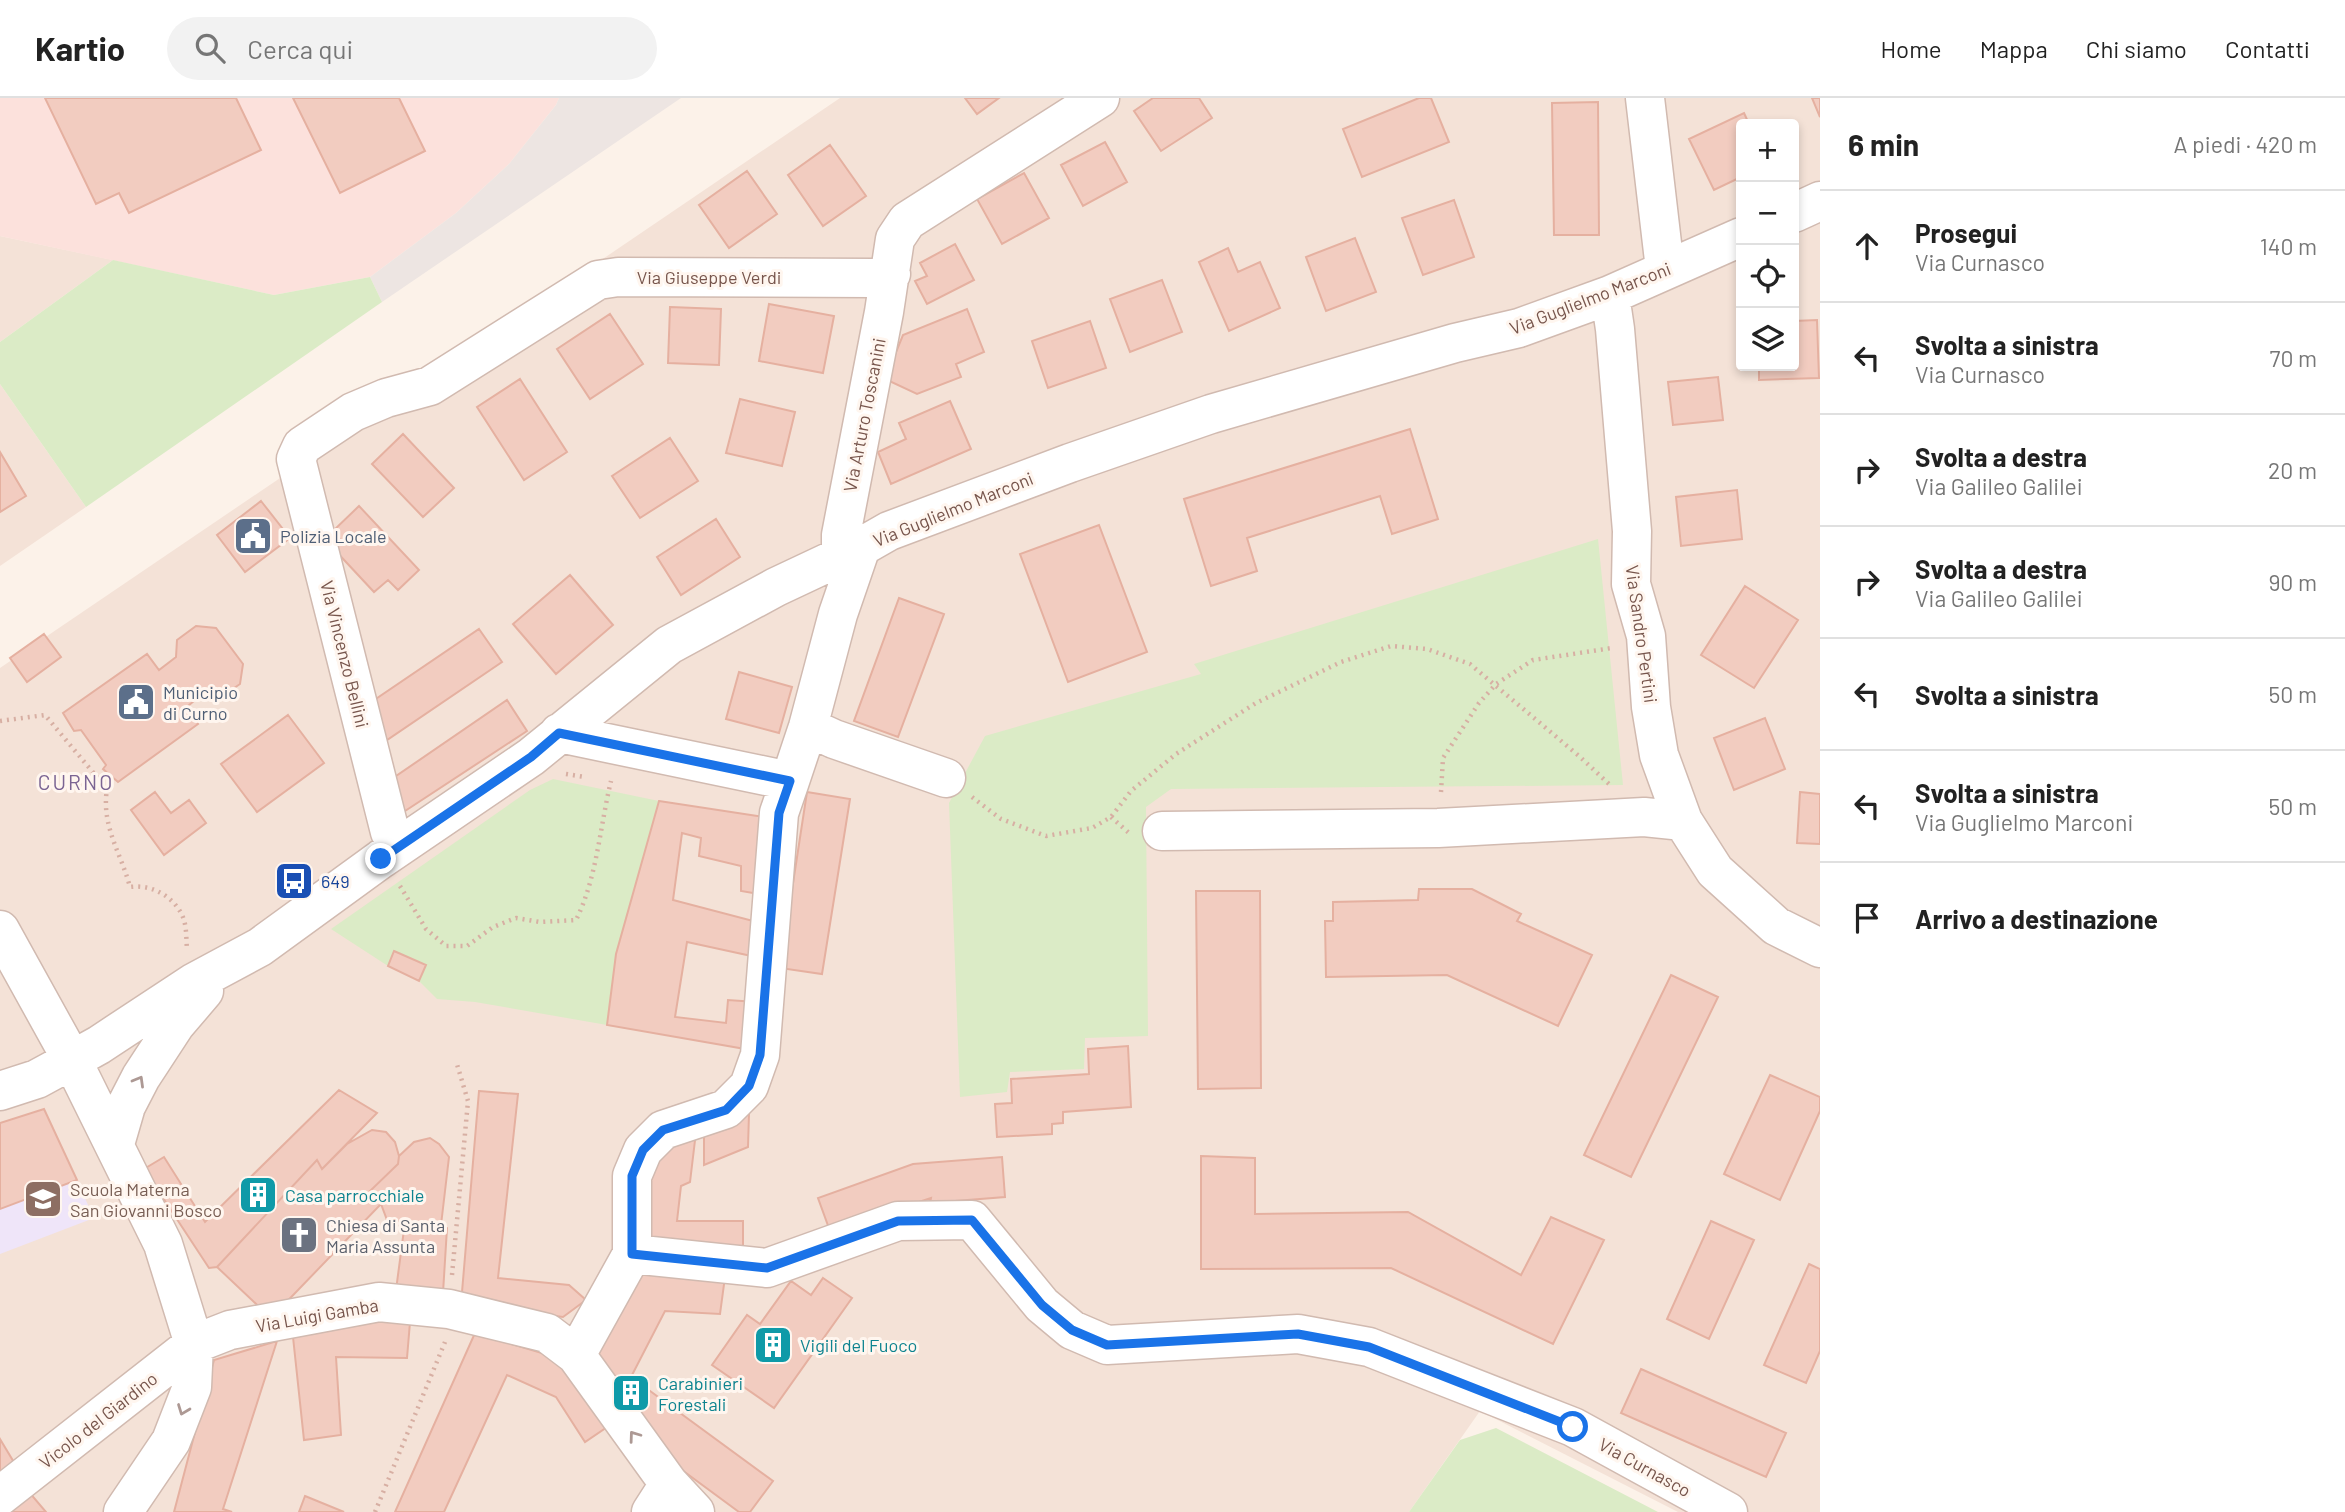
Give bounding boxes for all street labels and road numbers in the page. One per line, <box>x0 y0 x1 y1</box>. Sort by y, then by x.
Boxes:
street label: Via Guglielmo Marconi <box>1506 257 1674 339</box>
street label: Via Giuseppe Verdi <box>637 266 781 288</box>
street label: Via Arturo Toscanini <box>838 336 890 494</box>
street label: Via Guglielmo Marconi <box>870 467 1036 551</box>
street label: Via Sandro Pertini <box>1621 564 1663 704</box>
street label: Via Vincenzo Bellini <box>316 578 374 730</box>
street label: Via Luigi Gamba <box>254 1293 380 1337</box>
street label: Vicolo del Giardino <box>34 1367 162 1473</box>
street label: Via Curnasco <box>1595 1433 1695 1501</box>

